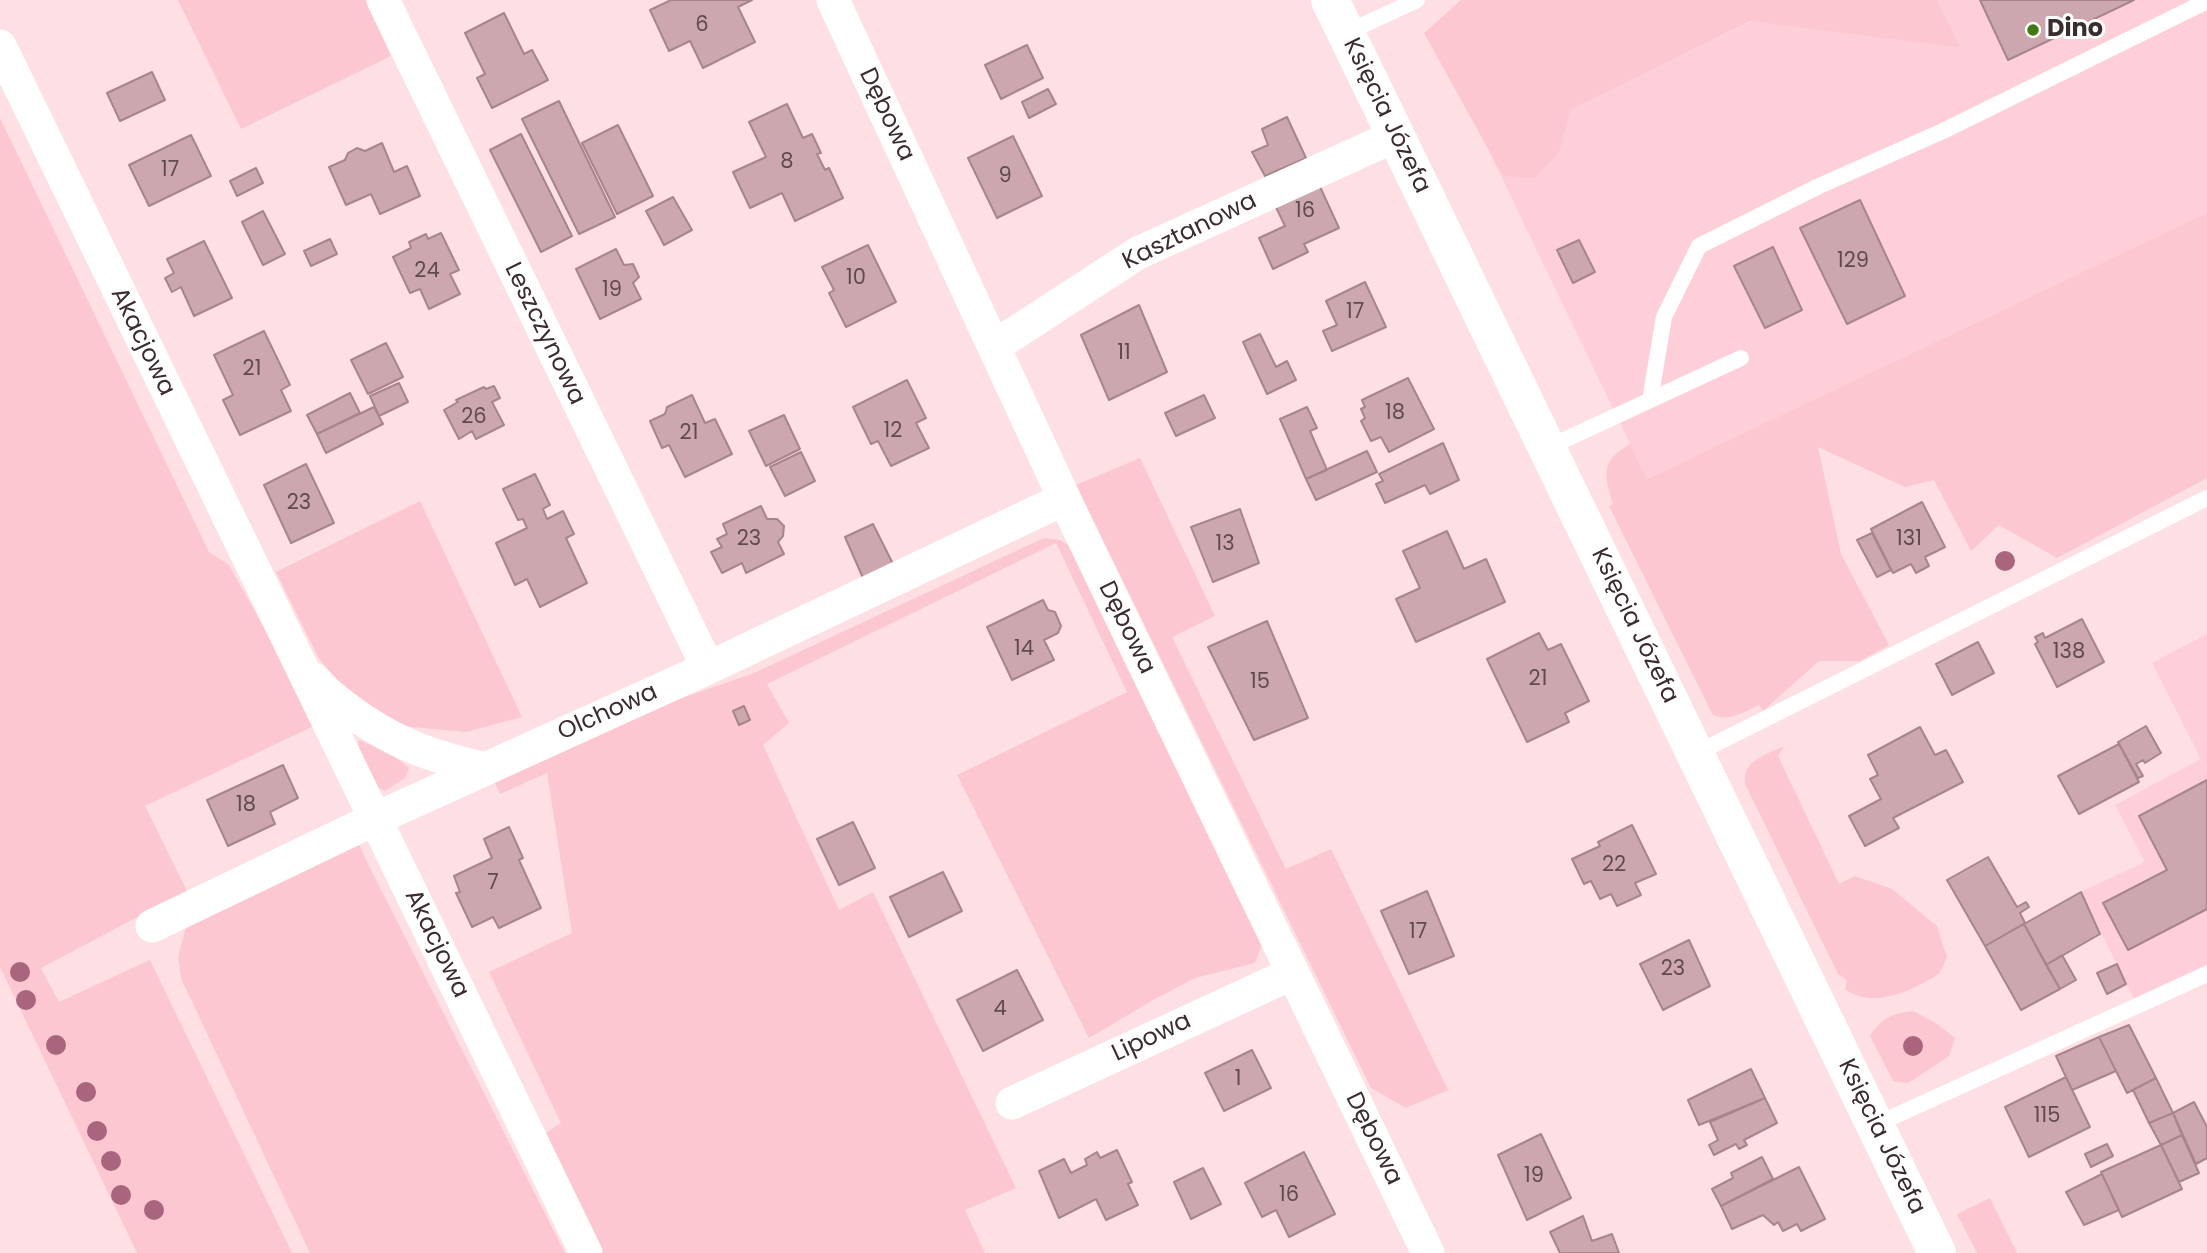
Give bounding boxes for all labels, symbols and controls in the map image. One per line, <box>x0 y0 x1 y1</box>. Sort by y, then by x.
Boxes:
house number: 6 <box>695 13 709 39</box>
place label: Dino <box>2047 16 2103 44</box>
marker: Dino <box>2025 22 2041 38</box>
street label: Księcia Józefa <box>1336 34 1436 198</box>
street label: Dębowa <box>852 64 920 166</box>
house number: 8 <box>780 150 794 176</box>
house number: 17 <box>161 158 179 184</box>
house number: 9 <box>998 164 1012 190</box>
street label: Kasztanowa <box>1118 187 1262 277</box>
house number: 16 <box>1295 199 1315 225</box>
house number: 129 <box>1837 249 1869 275</box>
street label: Leszczynowa <box>497 258 591 410</box>
house number: 24 <box>414 259 440 285</box>
house number: 10 <box>846 266 866 292</box>
house number: 19 <box>602 278 622 304</box>
street label: Akacjowa <box>104 283 180 401</box>
house number: 17 <box>1346 300 1364 326</box>
house number: 11 <box>1117 341 1131 367</box>
house number: 21 <box>243 357 261 383</box>
house number: 18 <box>1385 401 1405 427</box>
house number: 26 <box>461 405 487 431</box>
house number: 12 <box>884 419 902 445</box>
house number: 21 <box>680 421 698 447</box>
house number: 23 <box>287 491 311 517</box>
house number: 23 <box>737 527 761 553</box>
house number: 131 <box>1896 527 1922 553</box>
house number: 13 <box>1215 532 1235 558</box>
street label: Księcia Józefa <box>1584 544 1684 708</box>
street label: Dębowa <box>1091 577 1161 679</box>
house number: 14 <box>1014 637 1034 663</box>
house number: 138 <box>2053 640 2085 666</box>
house number: 21 <box>1529 667 1547 693</box>
house number: 15 <box>1250 670 1270 696</box>
street label: Olchowa <box>554 678 662 748</box>
house number: 18 <box>236 793 256 819</box>
house number: 22 <box>1602 853 1626 879</box>
house number: 7 <box>487 871 499 897</box>
street label: Akacjowa <box>398 885 474 1003</box>
house number: 17 <box>1409 920 1427 946</box>
house number: 23 <box>1661 957 1685 983</box>
house number: 4 <box>993 997 1007 1023</box>
street label: Lipowa <box>1108 1007 1196 1069</box>
street label: Księcia Józefa <box>1831 1055 1931 1219</box>
house number: 1 <box>1235 1067 1241 1093</box>
street label: Dębowa <box>1338 1088 1408 1190</box>
house number: 115 <box>2034 1104 2060 1130</box>
house number: 19 <box>1524 1164 1544 1190</box>
house number: 16 <box>1279 1183 1299 1209</box>

